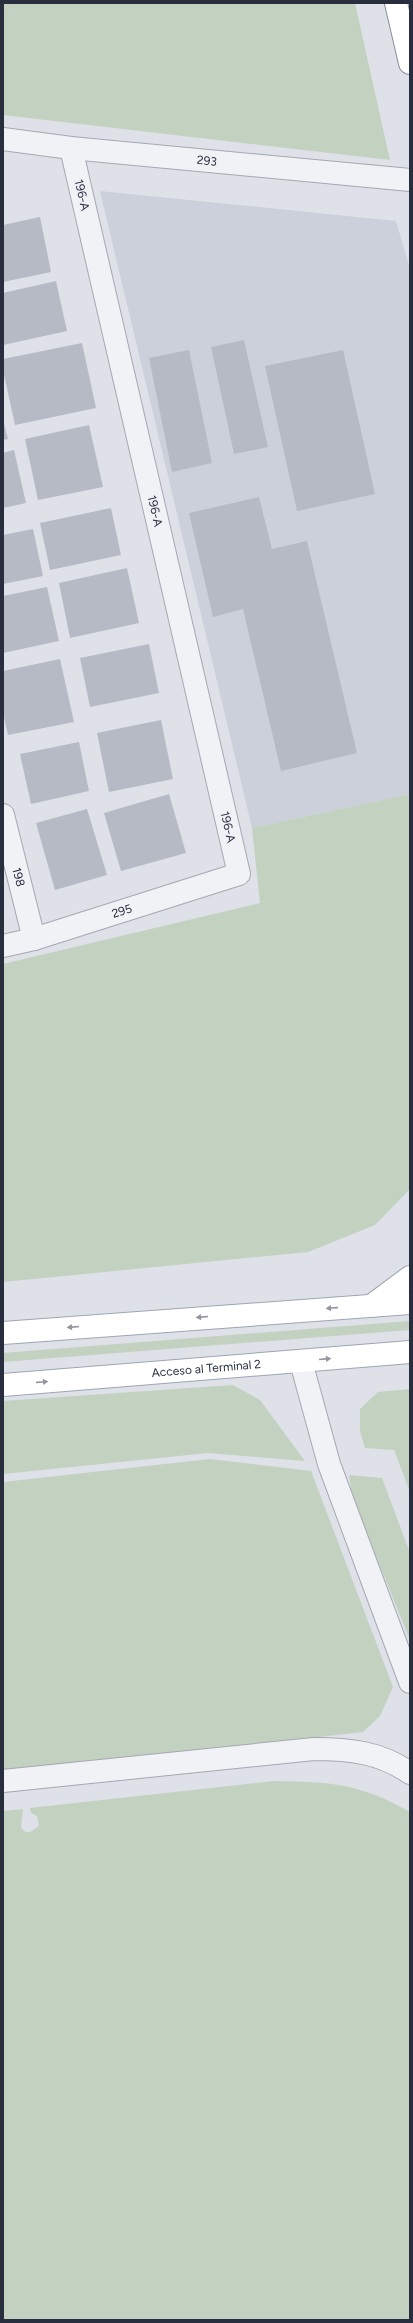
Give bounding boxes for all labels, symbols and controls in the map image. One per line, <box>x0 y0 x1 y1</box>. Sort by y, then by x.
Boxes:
street label: 293 <box>196 153 217 169</box>
street label: 196-A <box>72 178 92 212</box>
street label: 196-A <box>145 494 165 528</box>
street label: 196-A <box>218 810 238 844</box>
street label: 198 <box>9 866 28 888</box>
street label: 295 <box>110 901 134 921</box>
one-way arrow <box>326 1305 338 1312</box>
one-way arrow <box>196 1314 208 1321</box>
one-way arrow <box>67 1324 79 1331</box>
one-way arrow <box>319 1356 331 1363</box>
street label: Acceso al Terminal 2 <box>151 1357 262 1380</box>
one-way arrow <box>36 1378 48 1385</box>

